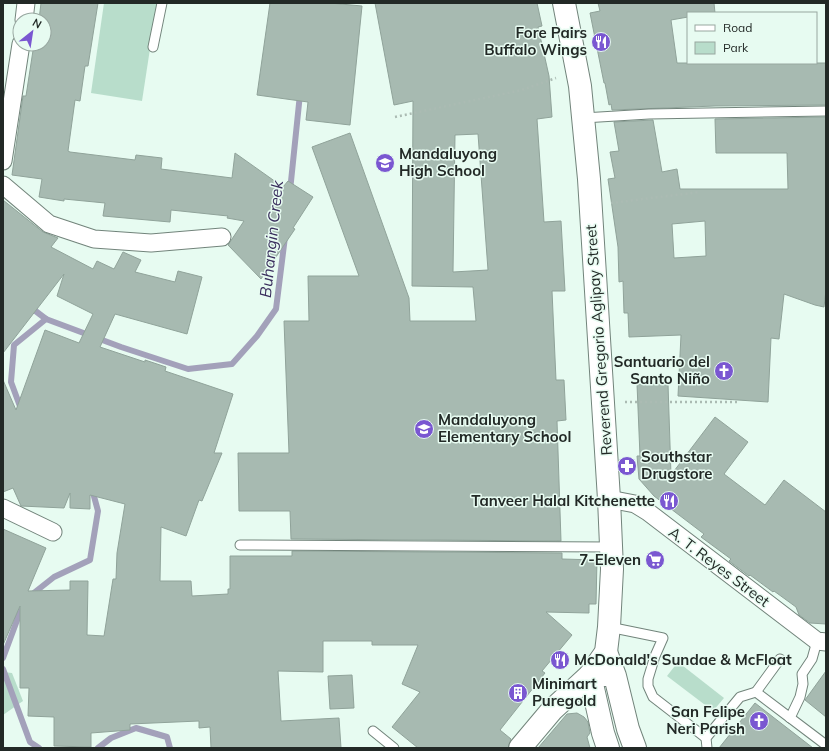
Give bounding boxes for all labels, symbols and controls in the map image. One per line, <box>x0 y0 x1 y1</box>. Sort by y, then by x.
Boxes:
north arrow <box>12 12 52 52</box>
legend <box>687 12 817 64</box>
text: N <box>30 15 44 31</box>
text: Road <box>723 20 752 35</box>
place label: Fore Pairs Buffalo Wings <box>484 23 587 59</box>
restaurant icon: Fore Pairs Buffalo Wings <box>590 31 612 53</box>
text: Park <box>723 40 749 55</box>
place label: Mandaluyong High School <box>399 144 497 180</box>
school or university icon: Mandaluyong High School <box>374 152 396 174</box>
water label: Buhangin Creek <box>255 179 287 299</box>
street label: Reverend Gregorio Aglipay Street <box>581 224 616 456</box>
place label: Santuario del Santo Niño <box>614 352 710 388</box>
church icon: Santuario del Santo Niño <box>713 360 735 382</box>
place label: Mandaluyong Elementary School <box>438 410 571 446</box>
school or university icon: Mandaluyong Elementary School <box>413 418 435 440</box>
place label: Southstar Drugstore <box>641 447 713 483</box>
pharmacy icon: Southstar Drugstore <box>616 455 638 477</box>
restaurant icon: Tanveer Halal Kitchenette <box>658 490 680 512</box>
place label: Tanveer Halal Kitchenette <box>471 491 655 510</box>
street label: A. T. Reyes Street <box>665 523 773 611</box>
supermarket icon: 7-Eleven <box>644 549 666 571</box>
place label: 7-Eleven <box>579 550 641 569</box>
restaurant icon: McDonald's Sundae & McFloat <box>549 649 571 671</box>
place label: McDonald's Sundae & McFloat <box>574 650 792 669</box>
place label: Minimart Puregold <box>532 674 597 710</box>
building icon: Minimart Puregold <box>507 682 529 704</box>
place label: San Felipe Neri Parish <box>666 702 745 738</box>
church icon: San Felipe Neri Parish <box>748 710 770 732</box>

